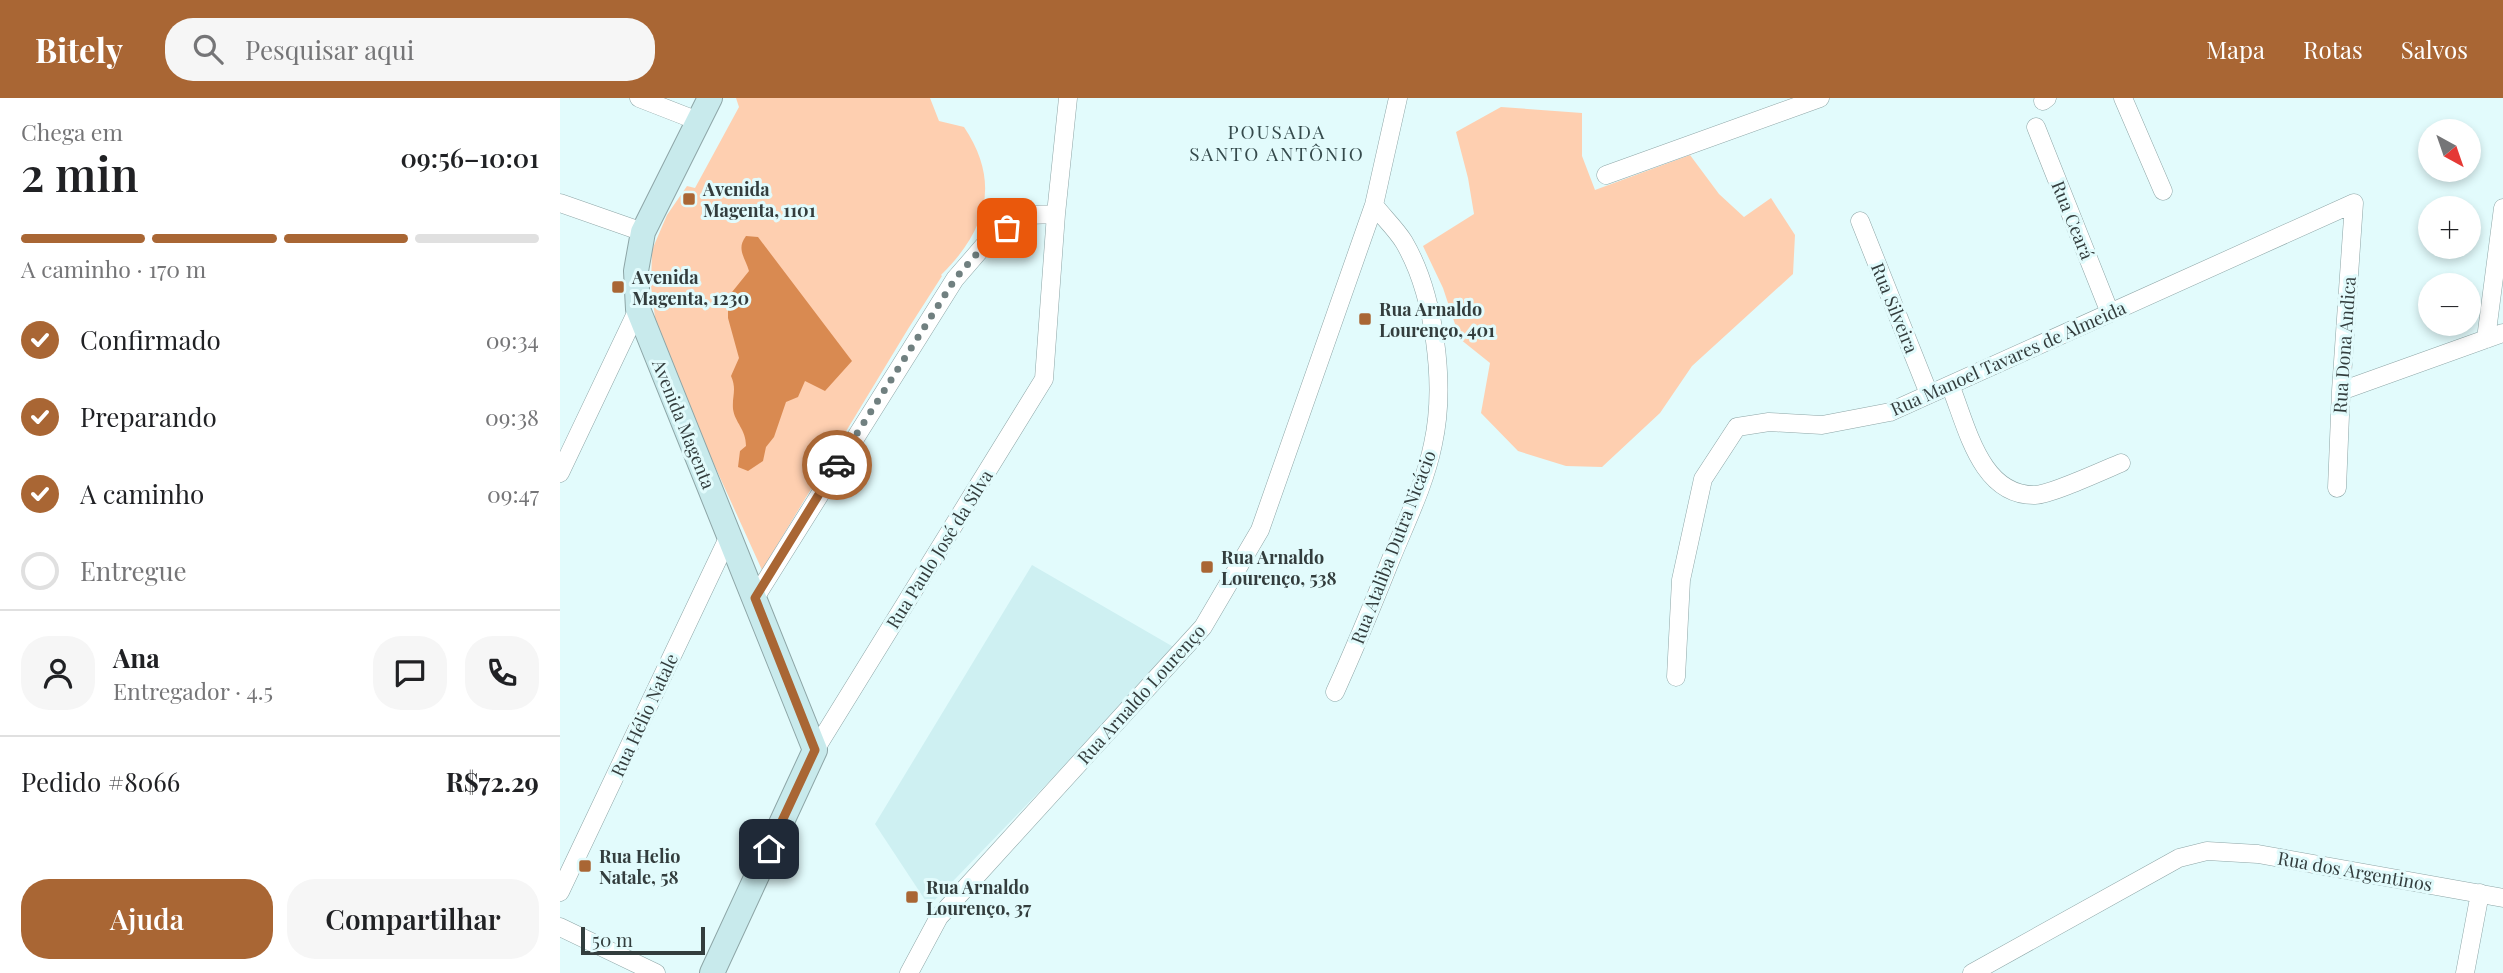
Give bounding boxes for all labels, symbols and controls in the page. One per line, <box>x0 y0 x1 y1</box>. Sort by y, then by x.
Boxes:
search box <box>165 18 655 81</box>
text: Bitely <box>35 27 123 71</box>
icon: search <box>189 30 227 68</box>
text: Pesquisar aqui <box>245 32 414 67</box>
text: Mapa <box>2206 33 2265 65</box>
text: Rotas <box>2303 33 2363 65</box>
text: Salvos <box>2401 33 2468 65</box>
text: Chega em <box>21 116 123 147</box>
district label: POUSADA SANTO ANTÔNIO <box>1189 118 1365 166</box>
north arrow <box>2418 119 2482 182</box>
map controls <box>2418 119 2481 336</box>
text: 09:56–10:01 <box>400 140 539 175</box>
text: 2 min <box>21 142 139 204</box>
place label: Avenida Magenta, 1101 <box>702 177 816 222</box>
street label: Rua Ceará <box>2046 177 2100 263</box>
marker: Avenida Magenta, 1101 <box>681 191 697 207</box>
button: + <box>2418 196 2481 259</box>
pin <box>977 198 1037 258</box>
icon: bag <box>988 209 1026 247</box>
text: A caminho · 170 m <box>21 253 206 284</box>
street label: Rua Silveira <box>1866 259 1924 357</box>
place label: Avenida Magenta, 1230 <box>631 265 749 310</box>
button: − <box>2418 273 2481 336</box>
street label: Rua Dona Andica <box>2327 276 2361 414</box>
marker: Avenida Magenta, 1230 <box>610 279 626 295</box>
street label: Rua Manoel Tavares de Almeida <box>1887 295 2130 421</box>
place label: Rua Arnaldo Lourenço, 401 <box>1379 297 1495 342</box>
marker: Rua Arnaldo Lourenço, 401 <box>1357 311 1373 327</box>
icon: check <box>21 321 59 359</box>
text: Confirmado <box>80 322 221 357</box>
text: 09:34 <box>486 324 539 355</box>
street label: Avenida Magenta <box>647 355 721 492</box>
icon: check <box>21 398 59 436</box>
text: Preparando <box>80 399 217 434</box>
text: 09:38 <box>485 401 539 432</box>
courier <box>802 430 872 500</box>
icon: car <box>818 446 856 484</box>
street label: Rua Ataliba Dutra Nicácio <box>1345 447 1441 647</box>
street label: Rua Paulo José da Silva <box>880 465 998 633</box>
icon: check <box>21 475 59 513</box>
text: A caminho <box>80 476 204 511</box>
text: 09:47 <box>487 478 539 509</box>
place label: Rua Arnaldo Lourenço, 538 <box>1221 545 1337 590</box>
text: Entregue <box>80 553 187 588</box>
marker: Rua Arnaldo Lourenço, 538 <box>1199 559 1215 575</box>
street label: Rua Arnaldo Lourenço <box>1072 619 1210 769</box>
button: person <box>21 636 95 710</box>
button: chat <box>373 636 447 710</box>
button: phone <box>465 636 539 710</box>
text: Ana <box>113 640 160 675</box>
street label: Rua Hélio Natale <box>605 650 683 780</box>
text: Entregador · 4.5 <box>113 675 273 706</box>
text: Pedido #8066 <box>21 764 180 799</box>
text: R$72.29 <box>446 764 539 799</box>
pin <box>739 819 799 879</box>
icon: home <box>750 830 788 868</box>
place label: Rua Helio Natale, 58 <box>599 844 680 889</box>
street label: Rua dos Argentinos <box>2276 846 2434 896</box>
marker: Rua Helio Natale, 58 <box>577 858 593 874</box>
place label: Rua Arnaldo Lourenço, 37 <box>926 875 1032 920</box>
button: Ajuda <box>21 879 273 959</box>
button: Compartilhar <box>287 879 539 959</box>
marker: Rua Arnaldo Lourenço, 37 <box>904 889 920 905</box>
scale bar <box>581 924 705 956</box>
text: 50 m <box>592 926 633 952</box>

